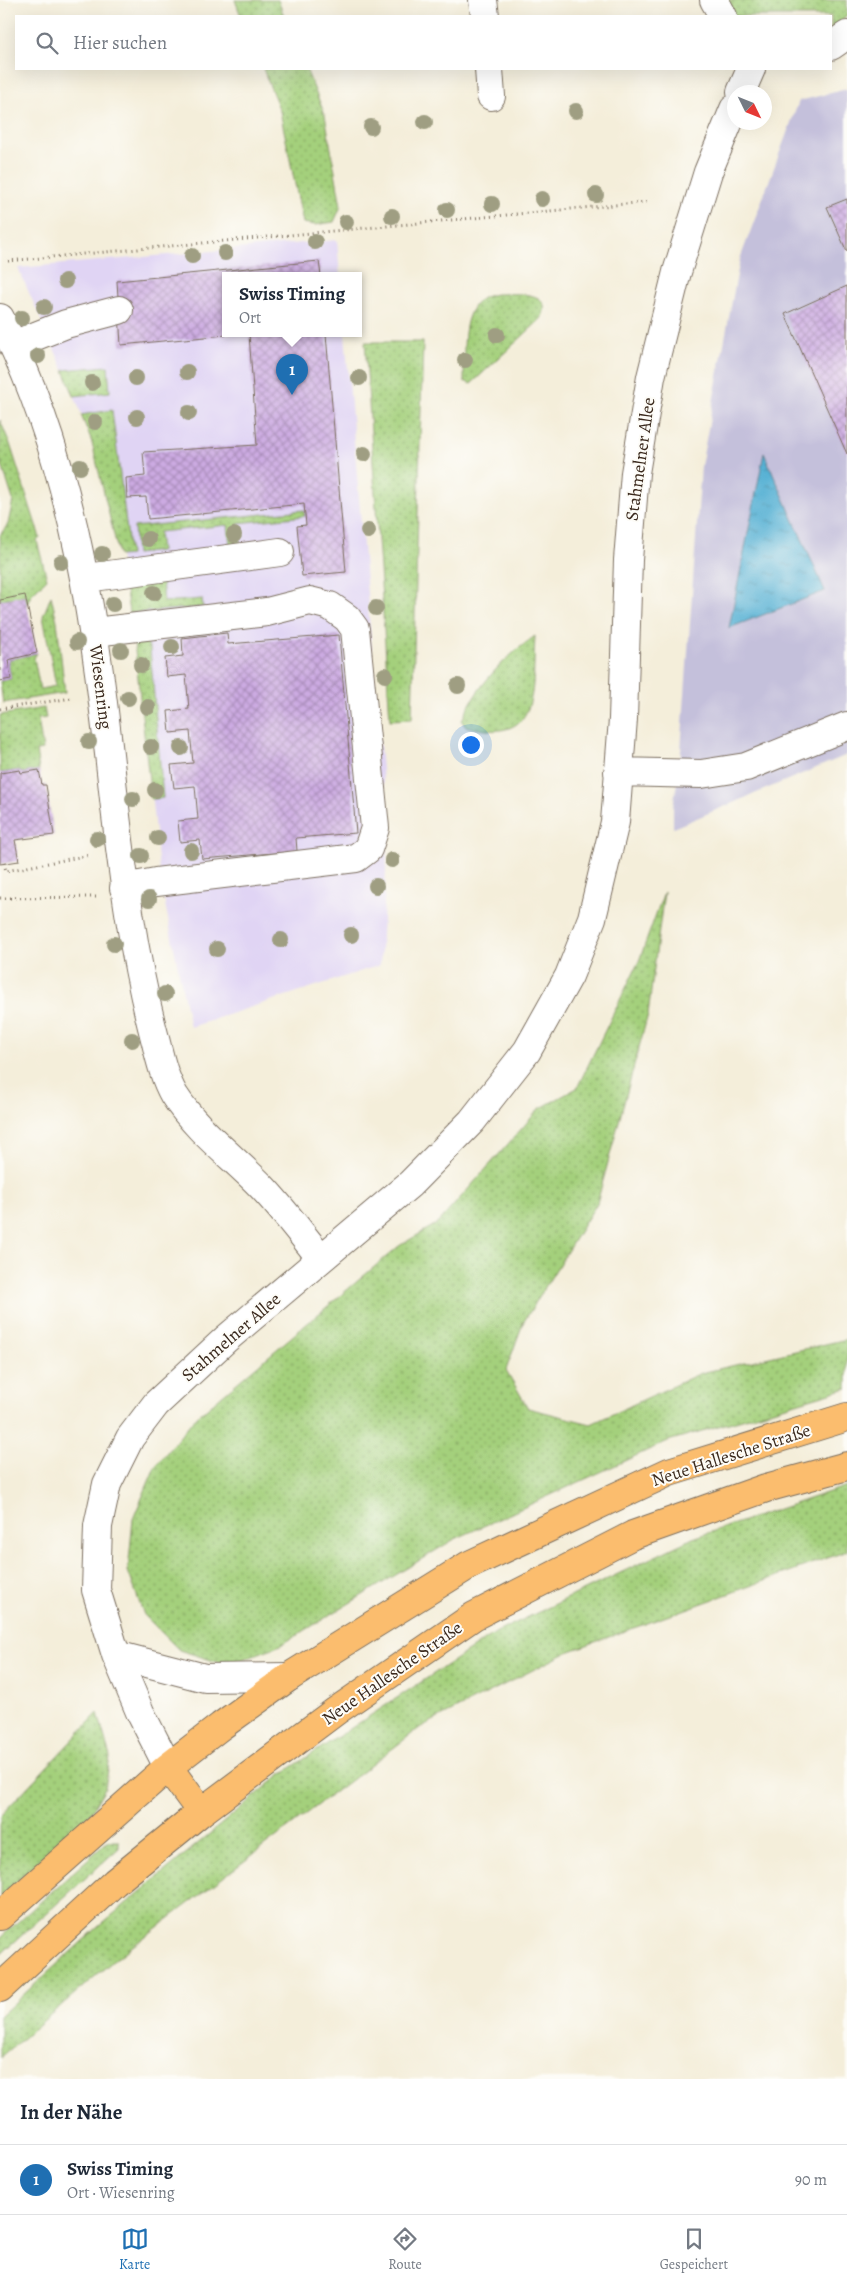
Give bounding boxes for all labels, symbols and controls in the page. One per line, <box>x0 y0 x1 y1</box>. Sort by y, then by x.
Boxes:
search box <box>15 15 832 70</box>
icon: search <box>33 29 61 57</box>
text: Hier suchen <box>73 30 167 56</box>
north arrow <box>727 85 772 130</box>
popup <box>222 272 362 337</box>
text: Swiss Timing <box>239 281 345 307</box>
text: Ort <box>239 307 261 329</box>
pin: 1 <box>276 354 308 395</box>
street label: Stahmelner Allee <box>619 396 661 522</box>
street label: Wiesenring <box>84 642 118 731</box>
your location <box>458 732 484 758</box>
street label: Stahmelner Allee <box>176 1287 286 1387</box>
street label: Neue Hallesche Straße <box>648 1418 814 1492</box>
street label: Neue Hallesche Straße <box>317 1616 467 1730</box>
text: In der Nähe <box>20 2098 122 2126</box>
text: Swiss Timing <box>67 2156 173 2182</box>
text: 1 <box>33 2169 39 2191</box>
text: 90 m <box>795 2169 827 2191</box>
text: Ort · Wiesenring <box>67 2182 175 2204</box>
tab: Karte <box>119 2225 150 2274</box>
tab: Route <box>388 2225 422 2274</box>
tab: Gespeichert <box>660 2225 728 2274</box>

